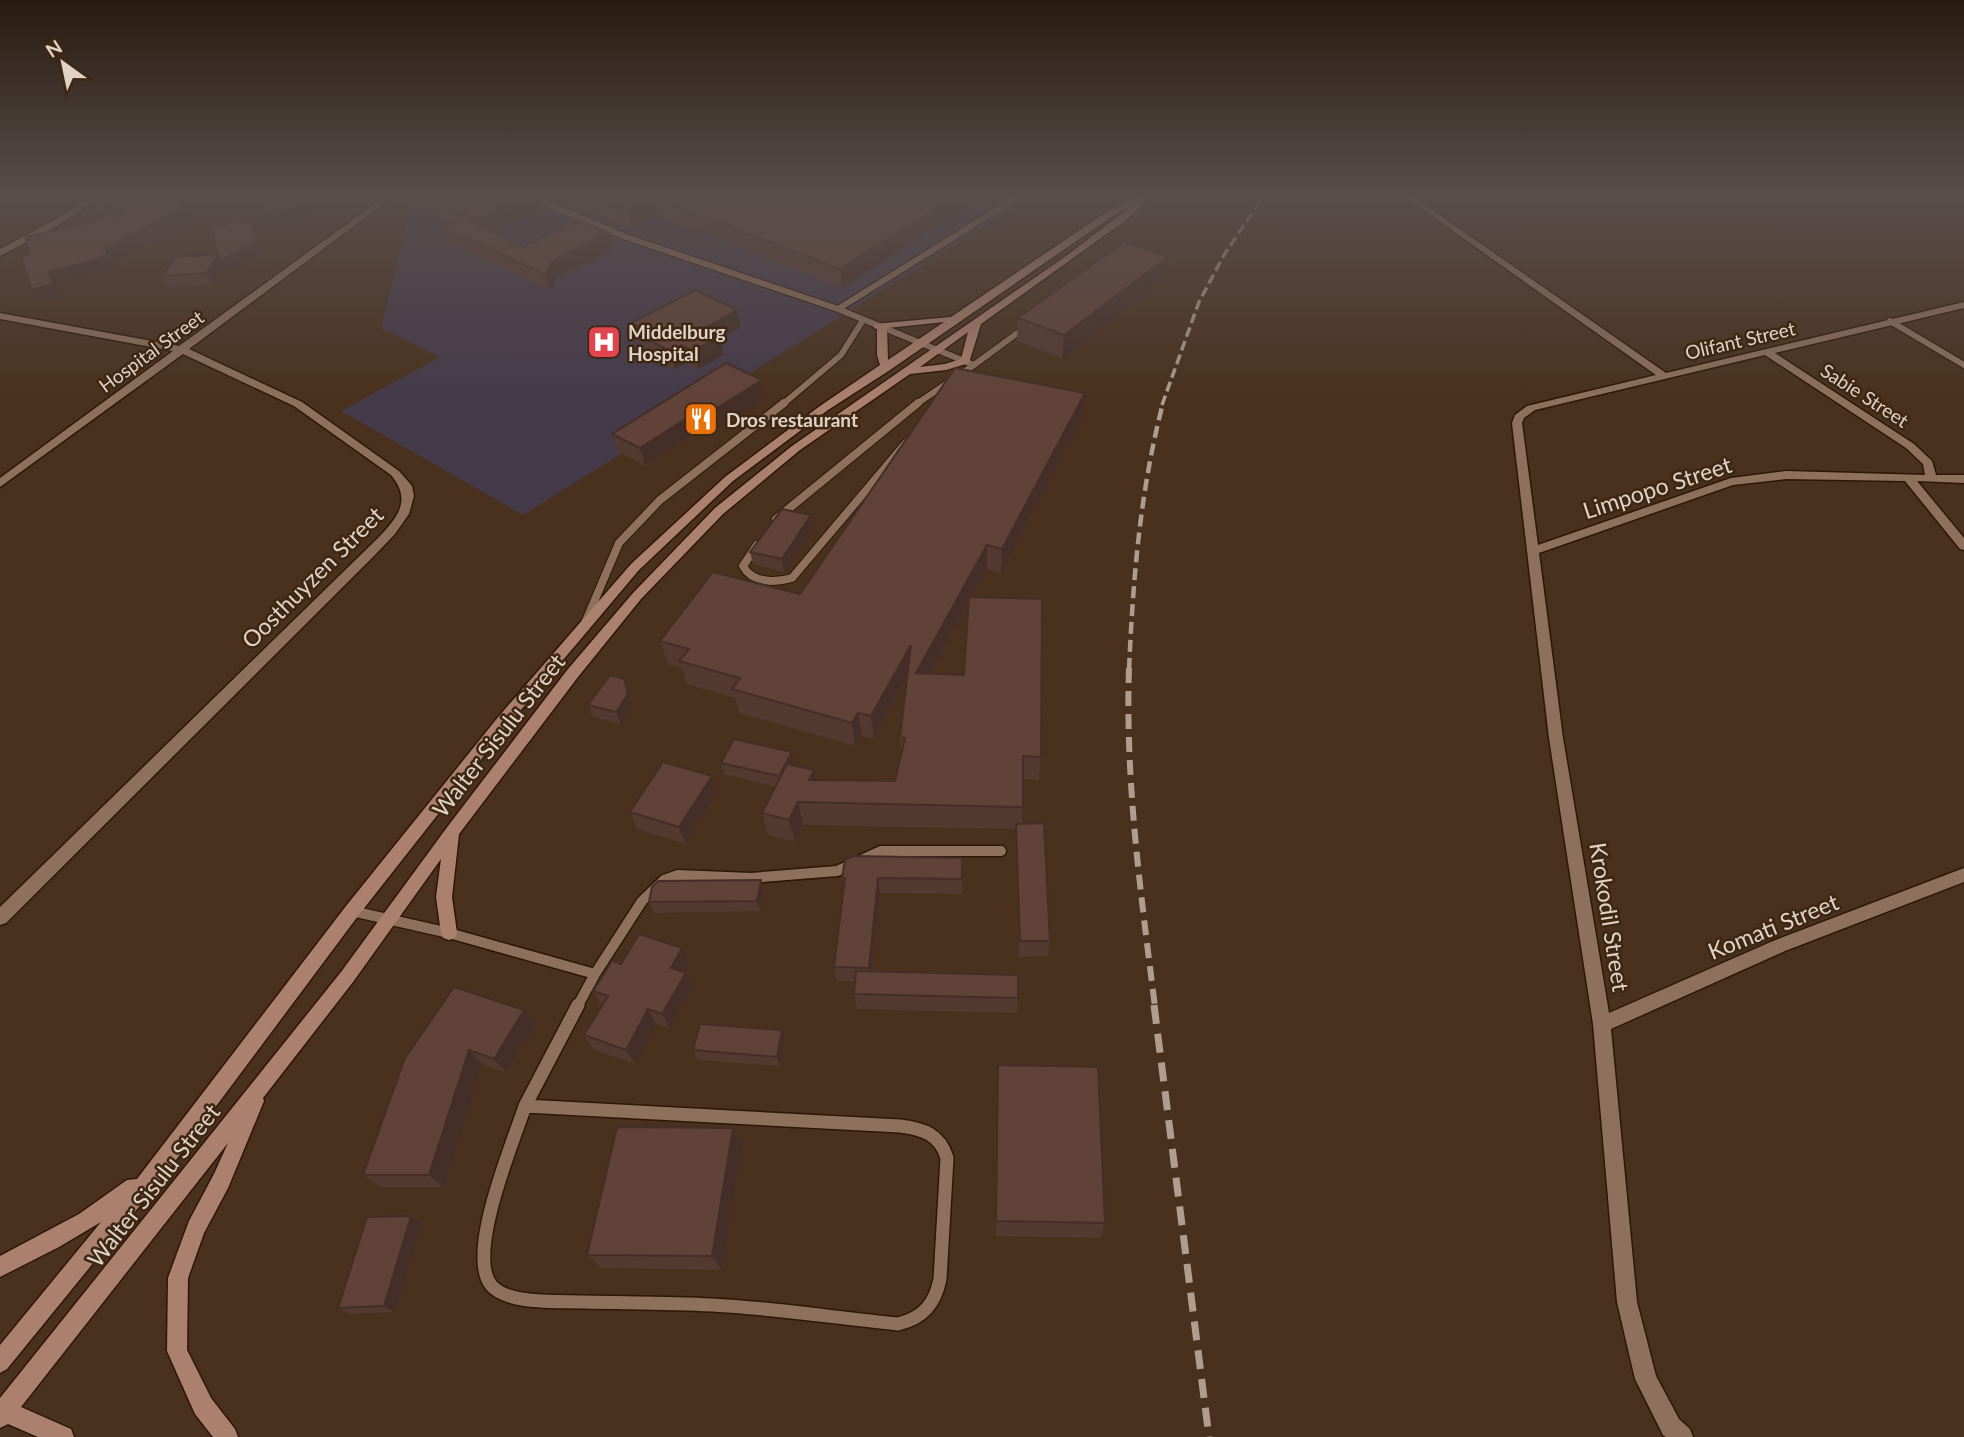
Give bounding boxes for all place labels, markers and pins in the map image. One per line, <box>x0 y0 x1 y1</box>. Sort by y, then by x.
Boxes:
place label: Middelburg Hospital <box>628 320 726 365</box>
hospital icon: Middelburg Hospital <box>585 323 623 361</box>
restaurant icon: Dros restaurant <box>682 400 720 438</box>
place label: Dros restaurant <box>726 408 858 431</box>

